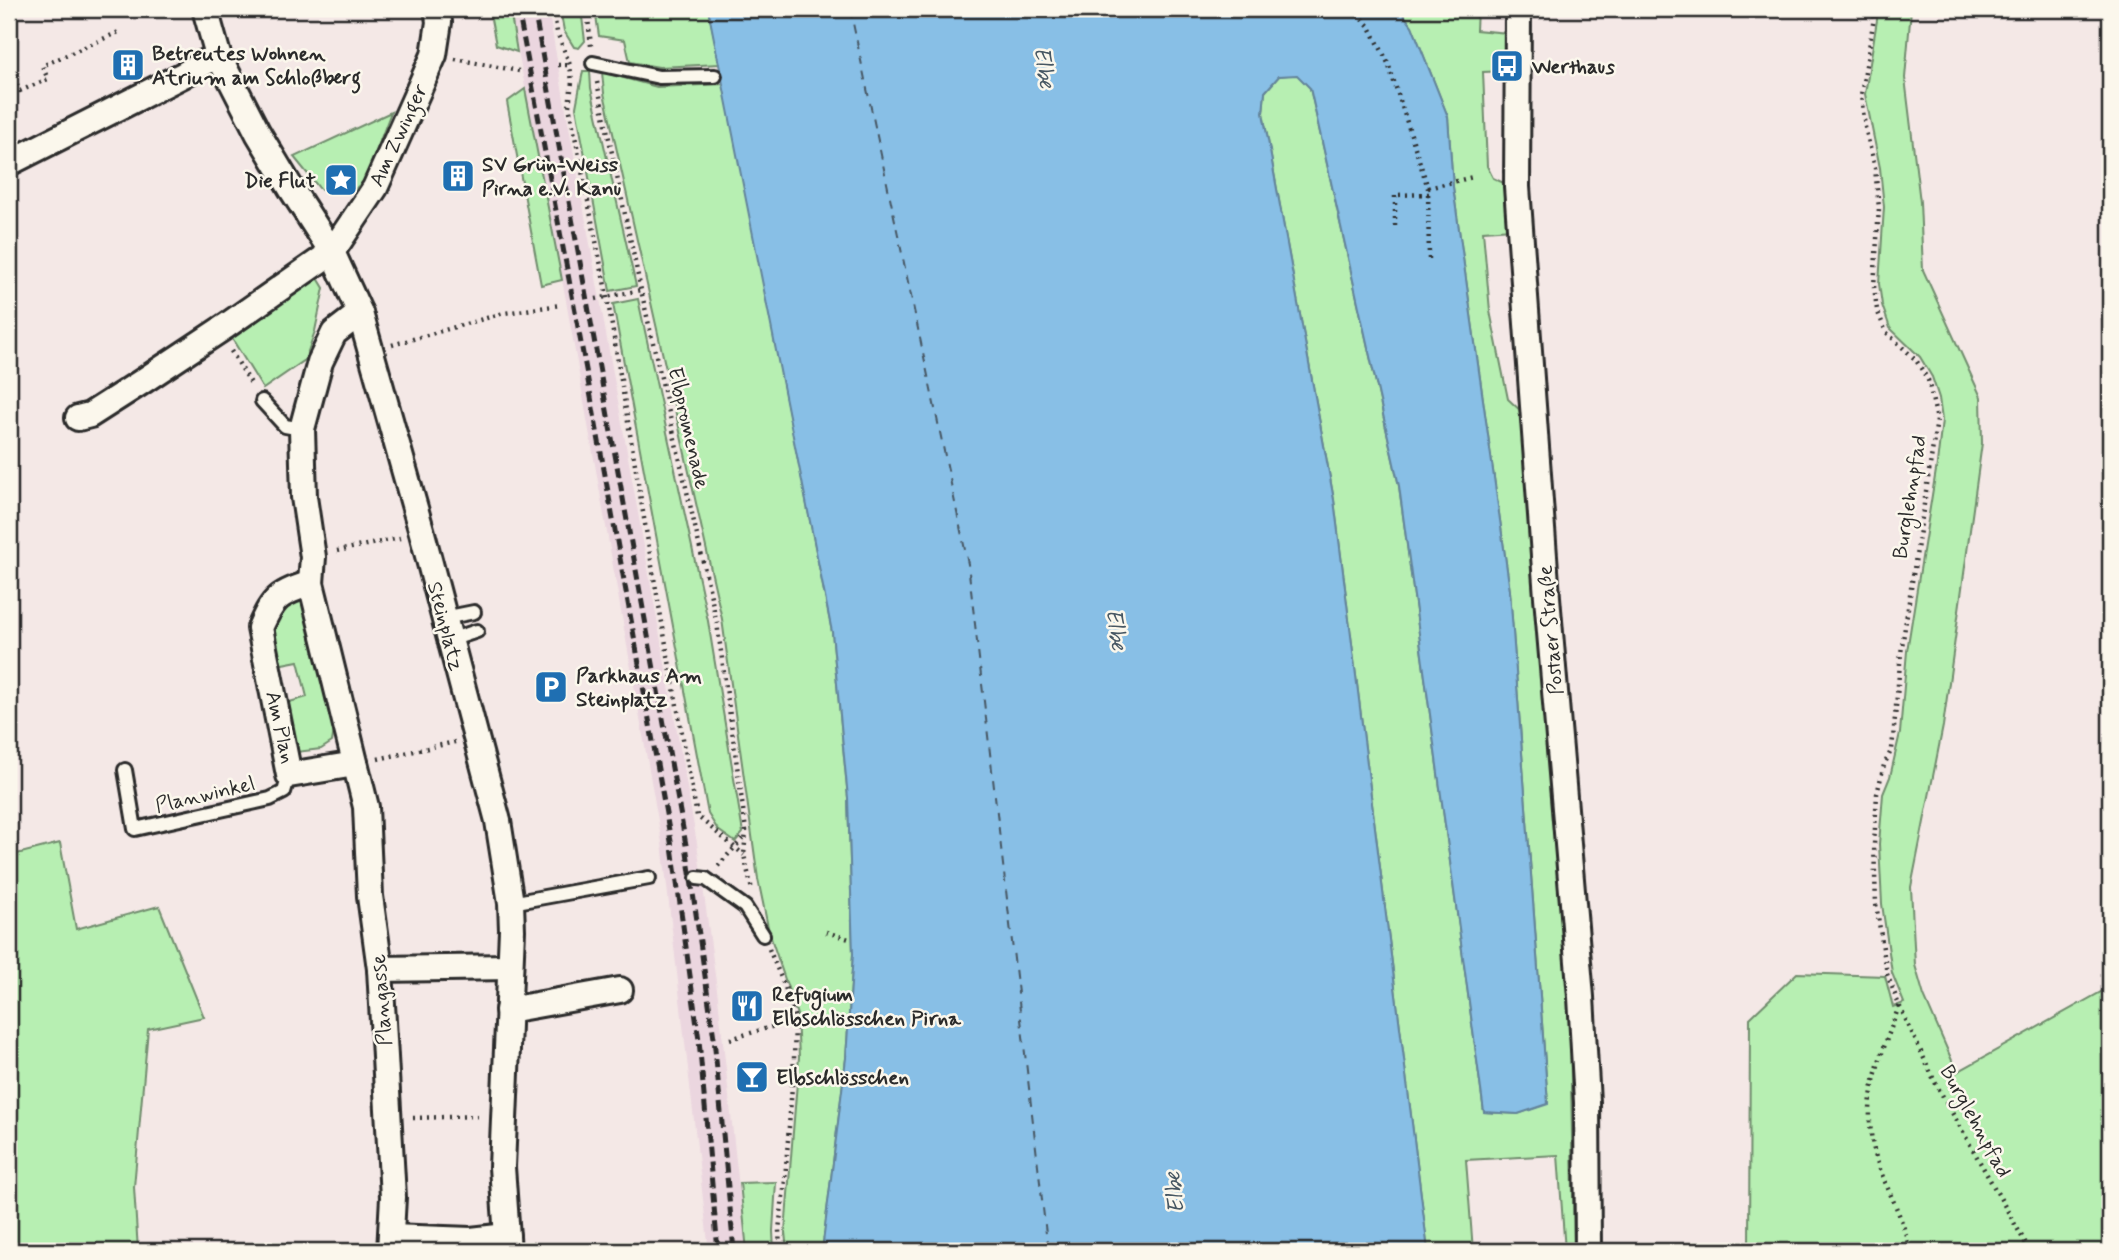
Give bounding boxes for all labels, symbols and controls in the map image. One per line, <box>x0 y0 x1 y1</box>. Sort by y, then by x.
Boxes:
place label: Betreutes Wohnen Atrium am Schloßberg <box>152 40 361 94</box>
water label: Elbe <box>1026 45 1061 91</box>
building icon: Betreutes Wohnen Atrium am Schloßberg <box>109 46 147 84</box>
bus stop icon: Werthaus <box>1488 47 1526 85</box>
place label: Werthaus <box>1531 53 1615 81</box>
street label: Am Zwinger <box>363 79 437 192</box>
place label: SV Grün-Weiss Pirna e.V. Kanu <box>482 151 621 203</box>
building icon: SV Grün-Weiss Pirna e.V. Kanu <box>439 157 477 195</box>
place icon: Die Flut <box>322 161 360 199</box>
place label: Die Flut <box>244 167 316 195</box>
street label: Elbpromenade <box>660 365 716 492</box>
street label: Burglehnpfad <box>1886 433 1935 561</box>
street label: Postaer Straße <box>1531 564 1571 696</box>
street label: Steinplatz <box>420 579 470 674</box>
water label: Elbe <box>1098 607 1133 653</box>
place label: Parkhaus Am Steinplatz <box>576 662 702 714</box>
parking icon: Parkhaus Am Steinplatz <box>532 668 570 706</box>
street label: Am Plan <box>258 688 302 766</box>
street label: Planwinkel <box>153 770 258 820</box>
street label: Plangasse <box>365 953 399 1047</box>
place label: Refugium Elbschlösschen Pirna <box>772 981 962 1033</box>
restaurant icon: Refugium Elbschlösschen Pirna <box>728 987 766 1025</box>
bar icon: Elbschlösschen <box>733 1058 771 1096</box>
street label: Burglehnpfad <box>1932 1060 2018 1183</box>
place label: Elbschlösschen <box>776 1064 909 1092</box>
water label: Elbe <box>1159 1169 1193 1215</box>

